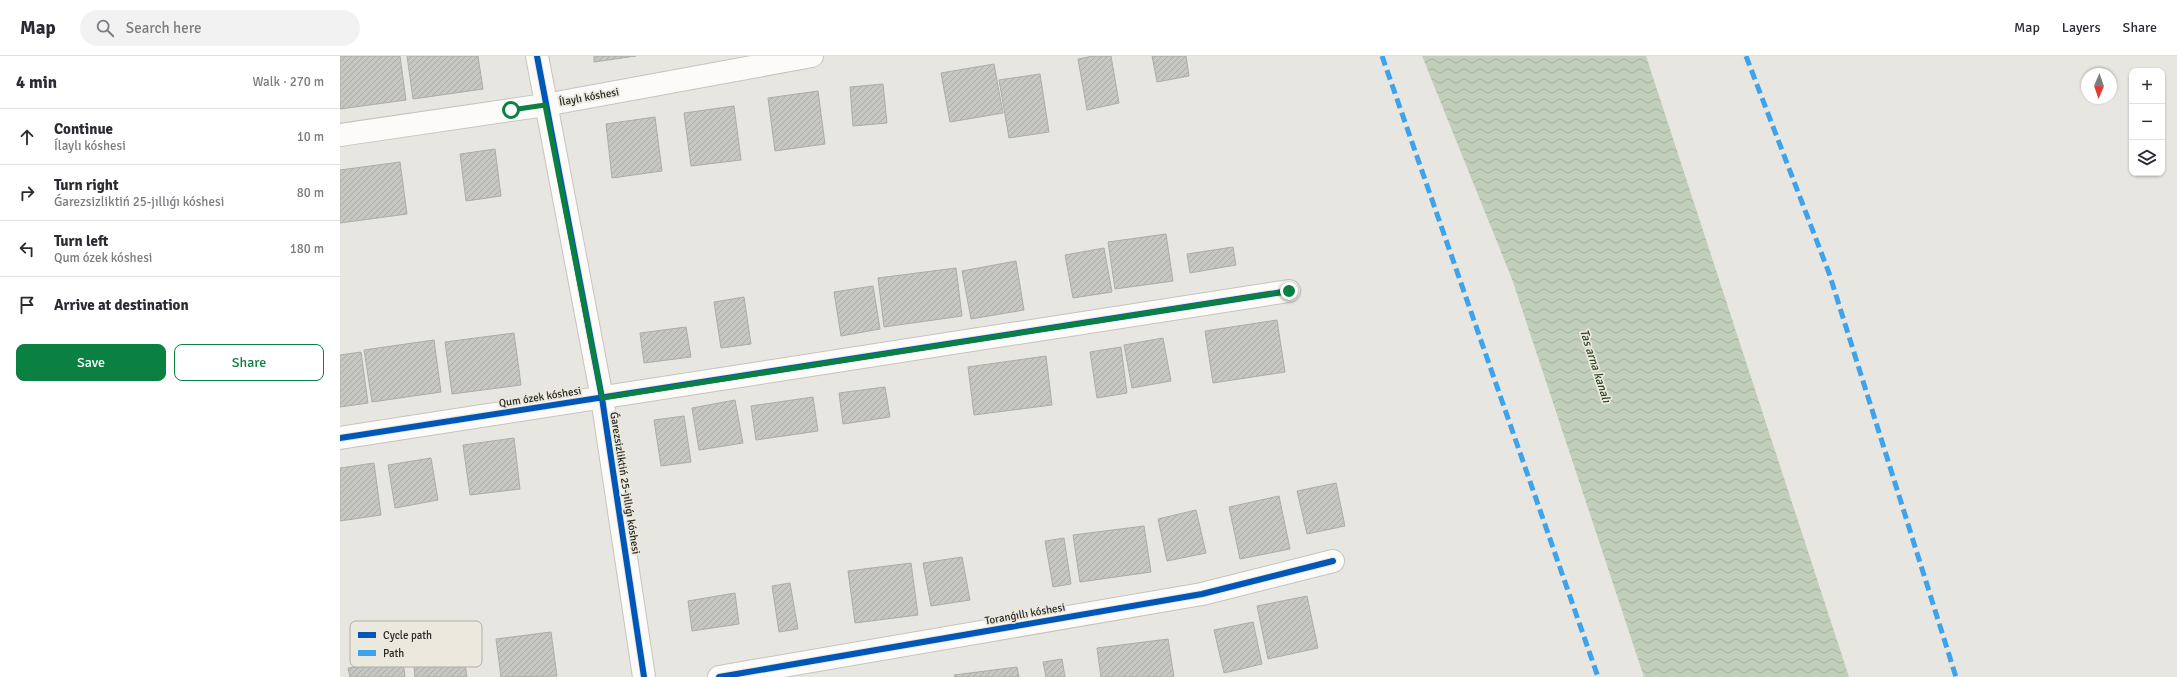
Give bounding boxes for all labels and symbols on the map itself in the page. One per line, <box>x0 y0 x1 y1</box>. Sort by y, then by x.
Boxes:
north arrow <box>2081 68 2117 104</box>
street label: Ílaylı kóshesi <box>558 84 620 109</box>
route start <box>502 101 520 119</box>
route end <box>1280 282 1298 300</box>
water label: Tas arna kanalı <box>1576 327 1614 405</box>
street label: Qum ózek kóshesi <box>498 384 582 410</box>
street label: Ǵarezsizliktiń 25-jıllıǵı kóshesi <box>607 411 644 555</box>
street label: Toranǵıllı kóshesi <box>984 601 1066 627</box>
legend <box>350 621 482 667</box>
text: Cycle path <box>383 629 432 642</box>
text: Path <box>383 647 404 660</box>

